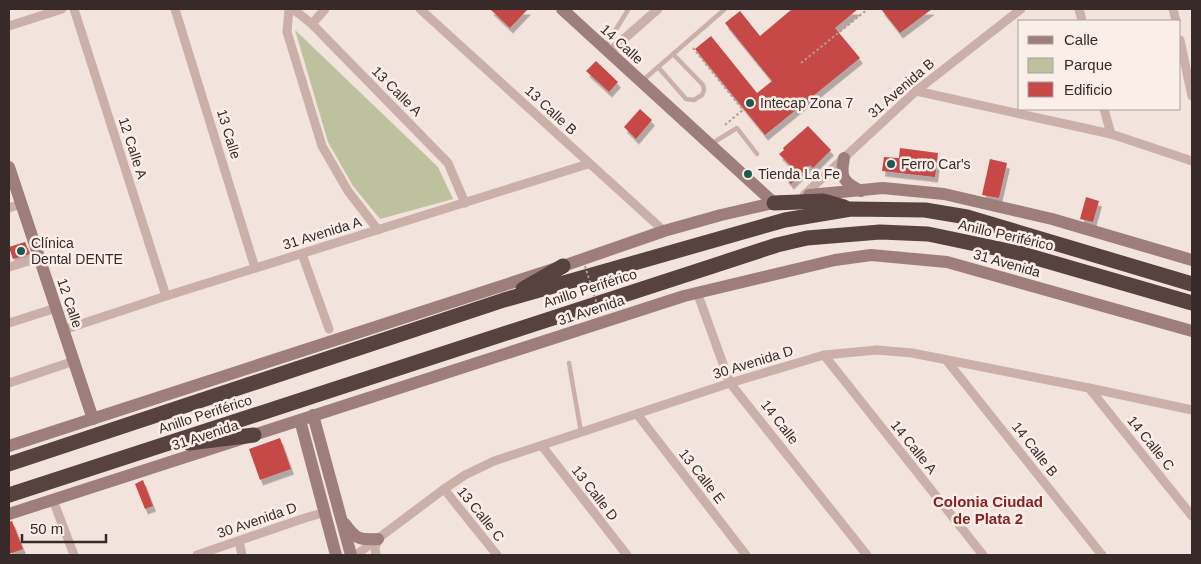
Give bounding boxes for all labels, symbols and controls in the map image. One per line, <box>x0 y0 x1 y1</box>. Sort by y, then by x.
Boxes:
legend <box>1018 20 1181 110</box>
street label: 14 Calle <box>598 21 647 67</box>
text: Calle <box>1064 31 1098 48</box>
street label: 31 Avenida B <box>865 55 937 121</box>
text: Parque <box>1064 56 1112 73</box>
street label: 13 Calle A <box>369 63 426 120</box>
text: Edificio <box>1064 81 1112 98</box>
street label: 13 Calle B <box>522 82 580 138</box>
place label: Intecap Zona 7 <box>760 95 854 111</box>
marker: Intecap Zona 7 <box>744 97 756 109</box>
street label: 13 Calle <box>214 107 244 161</box>
street label: 12 Calle A <box>116 115 151 181</box>
place label: Ferro Car's <box>901 156 971 172</box>
marker: Ferro Car's <box>885 158 897 170</box>
place label: Tienda La Fe <box>758 166 840 182</box>
marker: Tienda La Fe <box>742 168 754 180</box>
street label: 31 Avenida A <box>281 213 364 253</box>
street label: Anillo Periférico <box>957 216 1055 254</box>
place label: Clínica Dental DENTE <box>31 235 123 267</box>
marker: Clínica Dental DENTE <box>15 245 27 257</box>
street label: 31 Avenida <box>972 246 1043 280</box>
street label: Anillo Periférico <box>541 265 639 311</box>
street label: 12 Calle <box>54 276 86 330</box>
street label: 31 Avenida <box>556 292 626 328</box>
street label: 30 Avenida D <box>711 342 795 382</box>
street label: Anillo Periférico <box>156 391 254 437</box>
street label: 14 Calle <box>758 397 802 447</box>
street label: 14 Calle C <box>1124 413 1178 473</box>
street label: 31 Avenida <box>170 417 240 453</box>
street label: 14 Calle A <box>888 417 941 477</box>
street label: 14 Calle B <box>1009 419 1061 479</box>
street label: 13 Calle E <box>676 446 728 506</box>
street label: 13 Calle D <box>569 462 621 524</box>
street label: 13 Calle C <box>454 484 508 544</box>
district label: Colonia Ciudad de Plata 2 <box>933 493 1043 527</box>
street label: 30 Avenida D <box>215 499 299 541</box>
scale bar <box>22 512 106 544</box>
text: 50 m <box>30 520 63 537</box>

